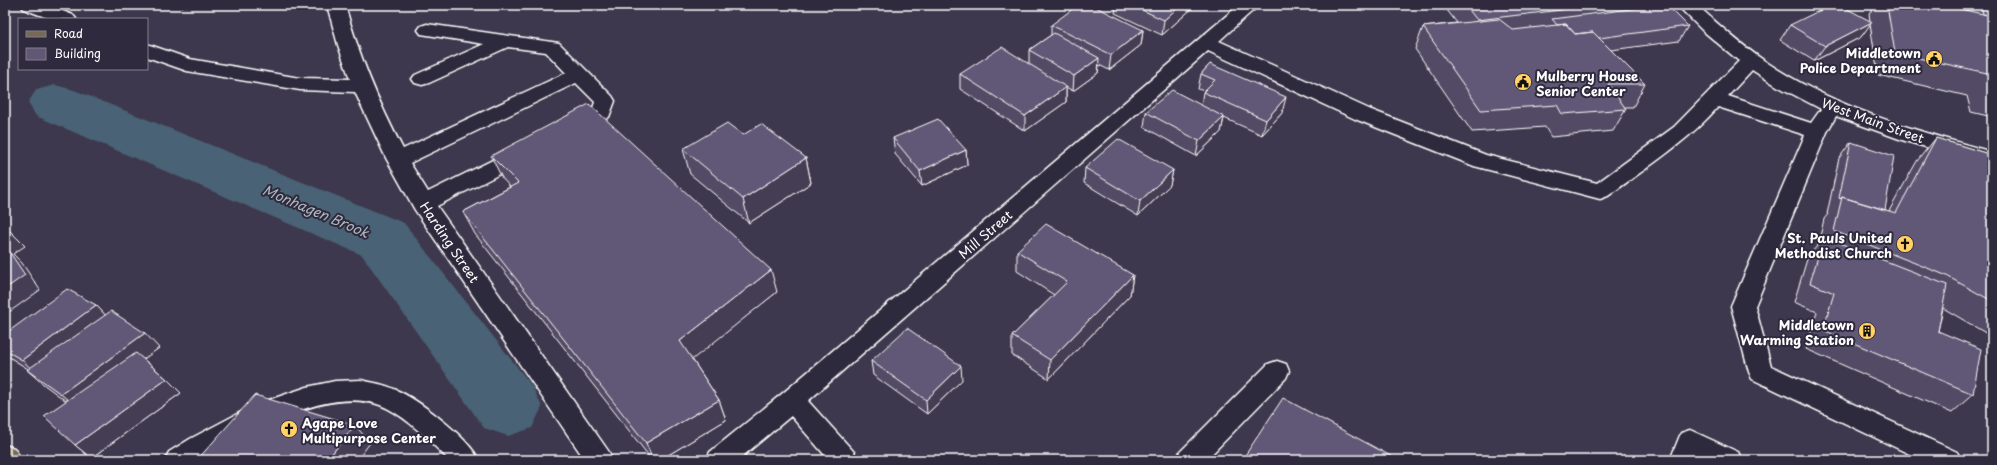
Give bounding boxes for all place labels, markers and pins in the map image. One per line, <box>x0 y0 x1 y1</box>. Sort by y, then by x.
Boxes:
place label: Middletown Police Department <box>1800 43 1921 77</box>
public building icon: Middletown Police Department <box>1924 49 1944 69</box>
place label: Mulberry House Senior Center <box>1536 66 1638 100</box>
public building icon: Mulberry House Senior Center <box>1513 72 1533 92</box>
place label: St. Pauls United Methodist Church <box>1775 228 1892 262</box>
church icon: St. Pauls United Methodist Church <box>1895 234 1915 254</box>
place label: Middletown Warming Station <box>1740 315 1854 349</box>
building icon: Middletown Warming Station <box>1857 321 1877 341</box>
place label: Agape Love Multipurpose Center <box>302 413 436 447</box>
church icon: Agape Love Multipurpose Center <box>279 419 299 439</box>

